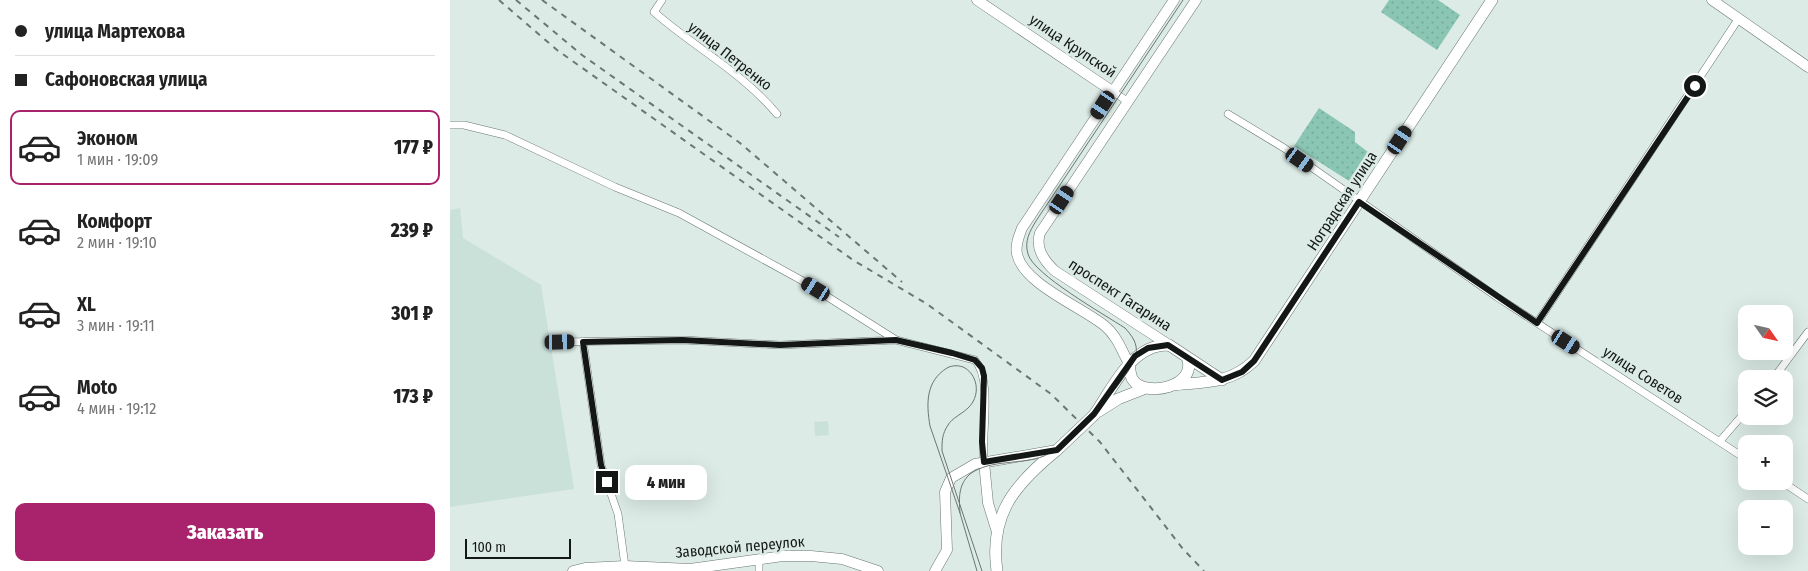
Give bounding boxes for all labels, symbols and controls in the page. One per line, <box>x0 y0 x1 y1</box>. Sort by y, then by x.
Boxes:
street label: улица Крупской <box>1026 10 1120 82</box>
street label: улица Петренко <box>684 18 776 94</box>
text: улица Мартехова <box>45 20 185 43</box>
text: Сафоновская улица <box>45 68 207 91</box>
route start <box>1684 75 1706 97</box>
car <box>1088 88 1117 122</box>
car <box>1385 123 1414 157</box>
icon: car <box>17 125 62 170</box>
text: Эконом <box>77 127 138 150</box>
text: 177 ₽ <box>394 136 433 159</box>
car <box>1283 145 1316 175</box>
street label: Ноградская улица <box>1303 148 1381 254</box>
text: 1 мин · 19:09 <box>77 150 158 169</box>
car <box>1047 183 1076 217</box>
icon: car <box>17 208 62 253</box>
text: Комфорт <box>77 210 152 233</box>
text: 239 ₽ <box>391 219 433 242</box>
text: 2 мин · 19:10 <box>77 233 157 252</box>
street label: проспект Гагарина <box>1065 255 1175 335</box>
car <box>799 275 832 303</box>
icon: car <box>17 291 62 336</box>
text: XL <box>77 293 96 316</box>
text: 301 ₽ <box>391 302 433 325</box>
north arrow <box>1738 305 1792 360</box>
map controls <box>1738 305 1793 555</box>
text: 3 мин · 19:11 <box>77 316 155 335</box>
car <box>1549 328 1582 356</box>
car <box>544 334 575 350</box>
street label: улица Советов <box>1600 342 1686 408</box>
button: layers <box>1738 370 1793 425</box>
icon: car <box>17 374 62 419</box>
text: Moto <box>77 376 117 399</box>
text: 173 ₽ <box>393 385 433 408</box>
text: 4 мин · 19:12 <box>77 399 156 418</box>
button: + <box>1738 435 1793 490</box>
callout: 4 мин <box>624 464 707 500</box>
route end <box>596 471 618 493</box>
text: 4 мин <box>647 473 685 492</box>
button: − <box>1738 500 1793 555</box>
button: Заказать <box>15 503 435 561</box>
street label: Заводской переулок <box>675 532 805 562</box>
scale bar <box>465 536 571 559</box>
text: 100 m <box>472 539 506 556</box>

